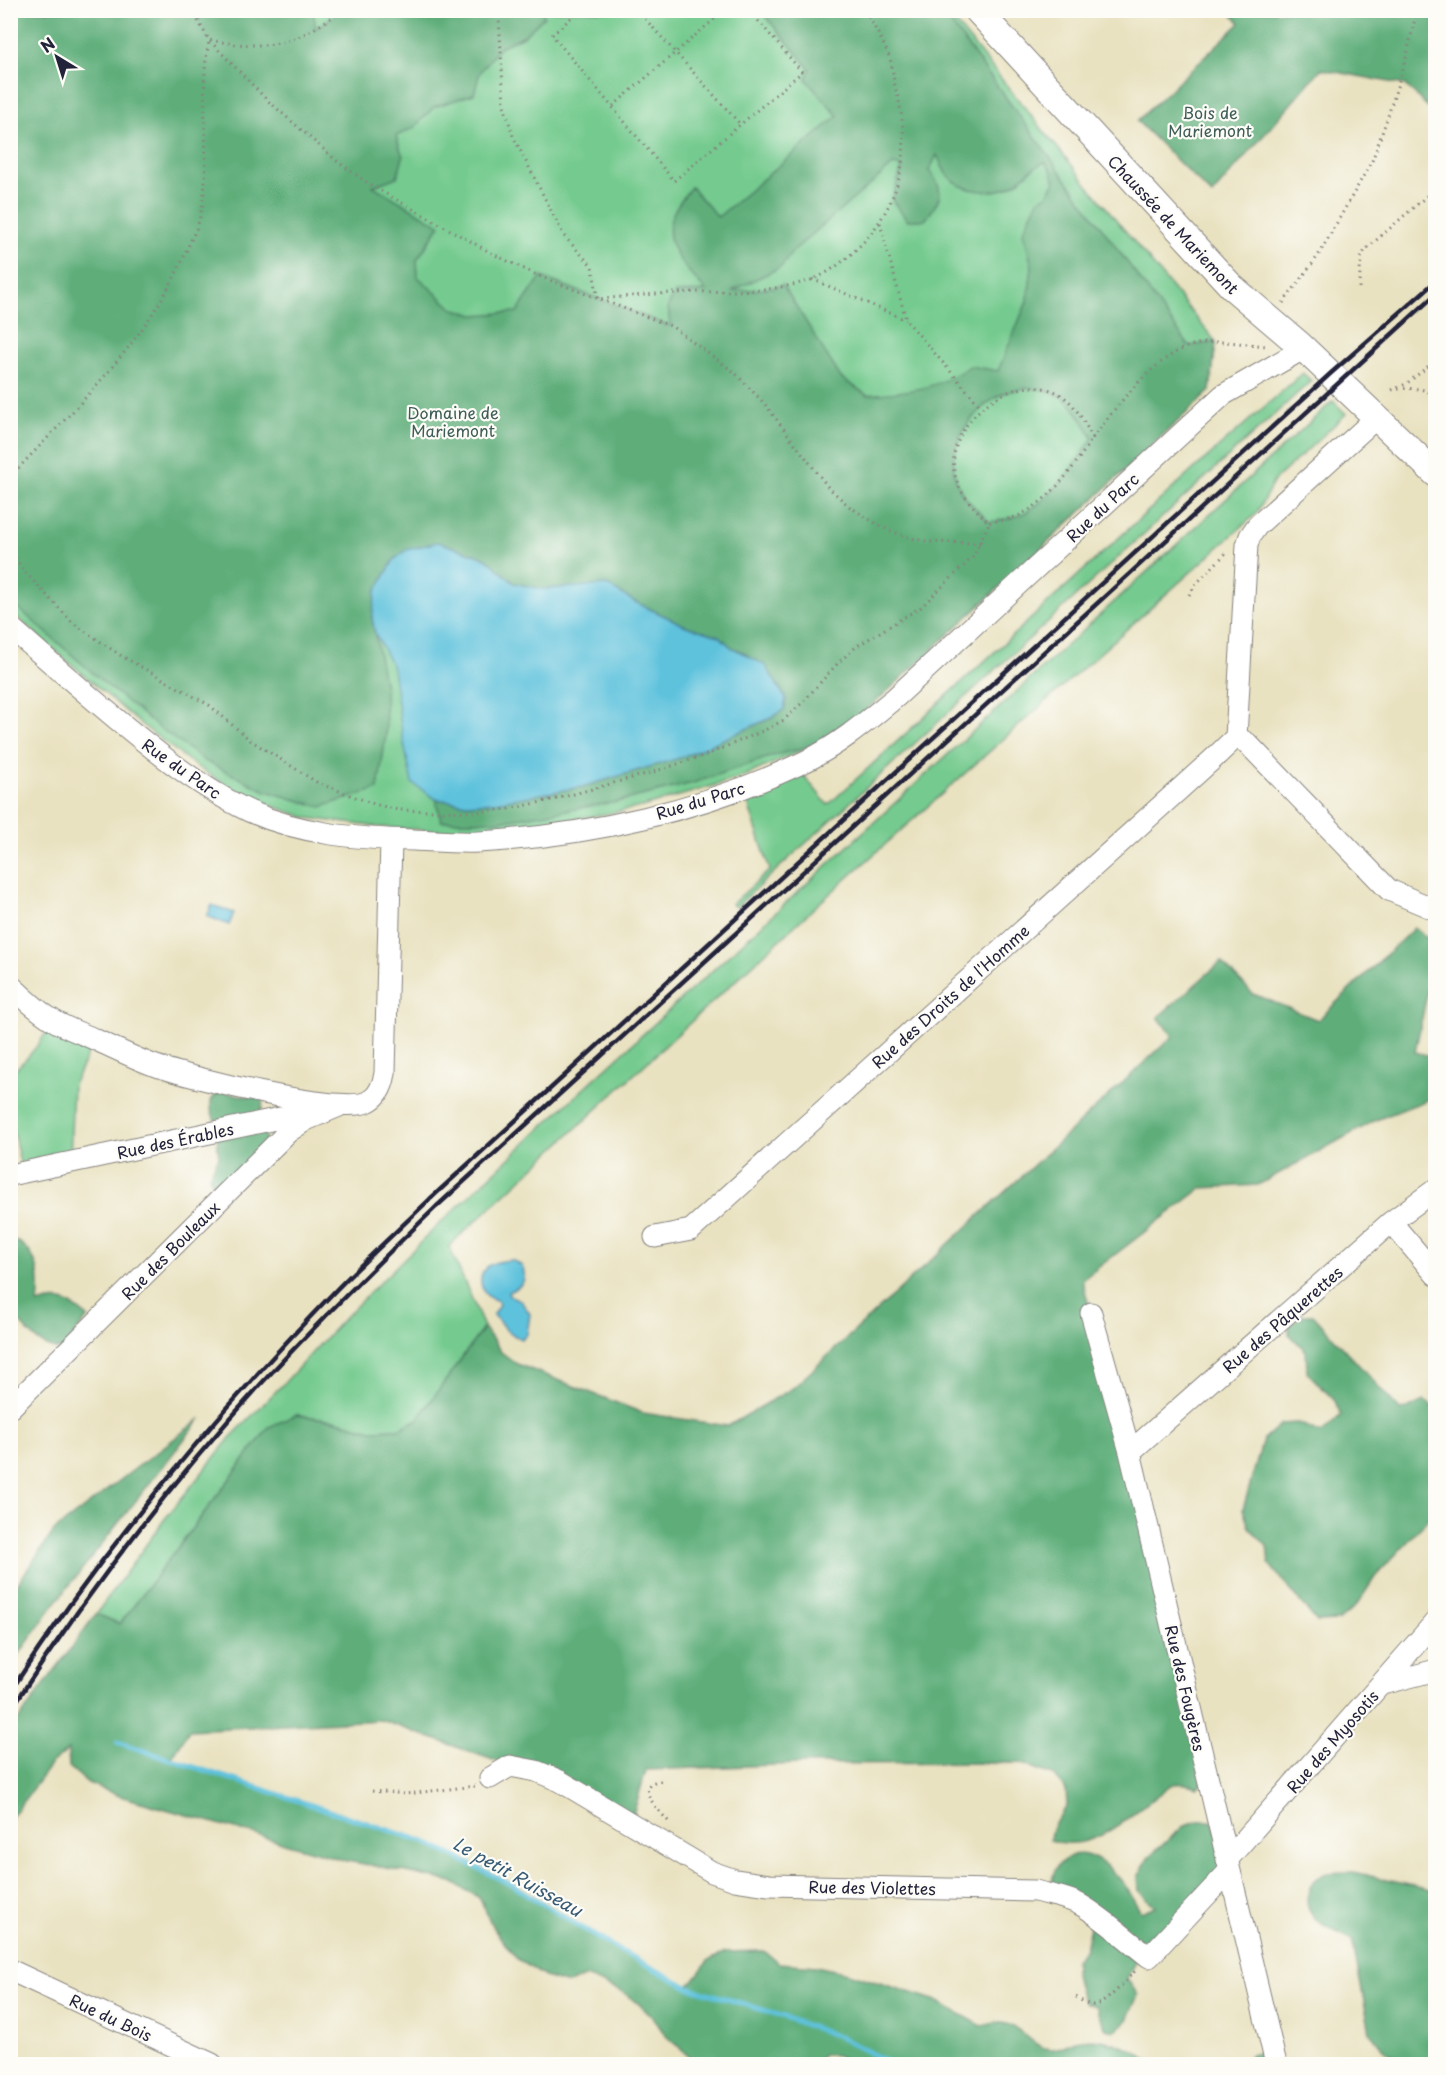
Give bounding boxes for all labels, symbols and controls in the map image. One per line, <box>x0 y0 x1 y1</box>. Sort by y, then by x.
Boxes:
north arrow <box>27 27 87 87</box>
text: N <box>35 31 60 58</box>
park label: Bois de Mariemont <box>1168 100 1253 142</box>
street label: Chaussée de Mariemont <box>1103 149 1245 299</box>
park label: Domaine de Mariemont <box>407 400 499 442</box>
street label: Rue du Parc <box>1060 467 1144 547</box>
street label: Rue du Parc <box>138 732 226 804</box>
street label: Rue du Parc <box>653 775 747 825</box>
street label: Rue des Droits de l'Homme <box>866 918 1034 1074</box>
street label: Rue des Érables <box>114 1116 236 1164</box>
street label: Rue des Bouleaux <box>115 1195 225 1305</box>
street label: Rue des Pâquerettes <box>1217 1260 1347 1378</box>
street label: Rue des Fougères <box>1160 1623 1212 1753</box>
street label: Rue des Myosotis <box>1280 1684 1384 1798</box>
water label: Le petit Ruisseau <box>449 1829 588 1923</box>
street label: Rue des Violettes <box>808 1874 936 1900</box>
street label: Rue du Bois <box>66 1987 156 2047</box>

